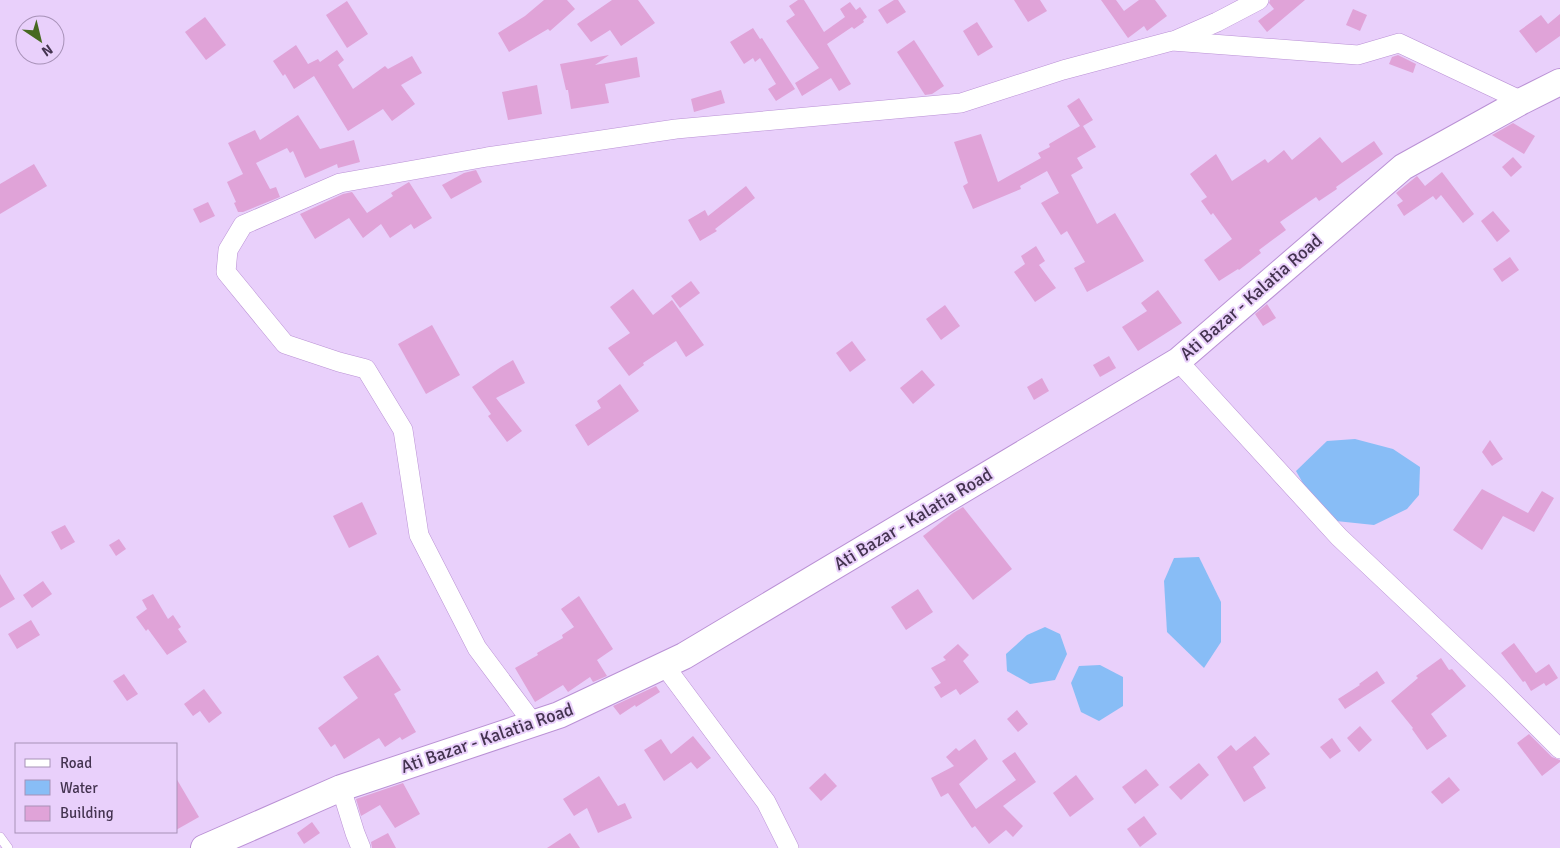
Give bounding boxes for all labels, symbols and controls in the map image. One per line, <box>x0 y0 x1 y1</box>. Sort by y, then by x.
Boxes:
north arrow <box>15 15 65 65</box>
text: N <box>38 40 56 60</box>
street label: Ati Bazar - Kalatia Road <box>1175 229 1327 365</box>
street label: Ati Bazar - Kalatia Road <box>830 463 996 575</box>
street label: Ati Bazar - Kalatia Road <box>398 698 576 778</box>
legend <box>15 743 178 833</box>
text: Road <box>60 754 92 772</box>
text: Water <box>60 779 98 797</box>
text: Building <box>60 804 114 822</box>

